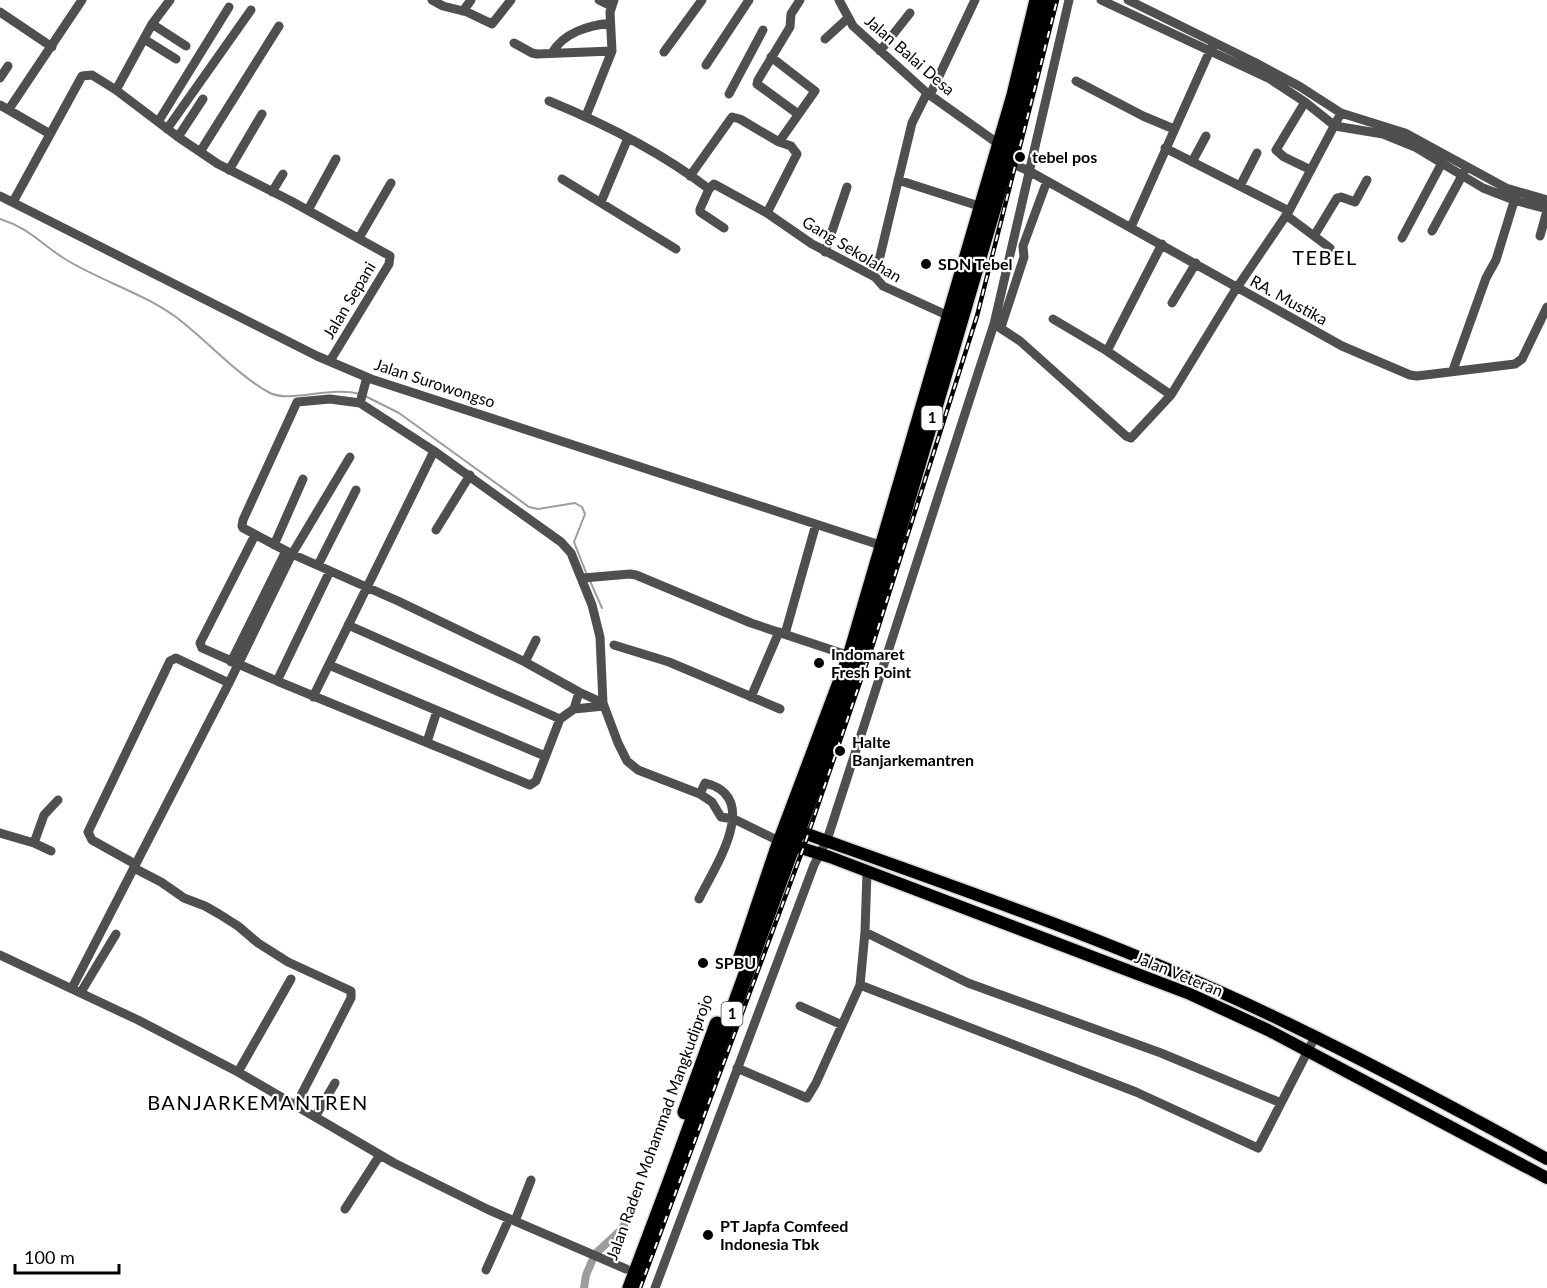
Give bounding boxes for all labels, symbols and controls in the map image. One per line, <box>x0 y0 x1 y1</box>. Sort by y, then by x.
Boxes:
street label: Jalan Balai Desa <box>862 11 959 99</box>
place label: tebel pos <box>1032 147 1097 166</box>
marker: tebel pos <box>1013 150 1027 164</box>
street label: Gang Sekolahan <box>799 212 905 286</box>
district label: TEBEL <box>1292 245 1358 269</box>
place label: SDN Tebel <box>938 254 1013 273</box>
marker: SDN Tebel <box>919 257 933 271</box>
street label: Jalan Sepani <box>318 258 379 341</box>
street label: RA. Mustika <box>1247 271 1331 329</box>
street label: Jalan Surowongso <box>372 354 498 411</box>
road number: 1 <box>922 406 942 430</box>
place label: Indomaret Fresh Point <box>831 644 911 681</box>
marker: Indomaret Fresh Point <box>812 656 826 670</box>
place label: Halte Banjarkemantren <box>852 732 974 769</box>
marker: Halte Banjarkemantren <box>833 744 847 758</box>
street label: Jalan Veteran <box>1132 947 1226 1000</box>
place label: SPBU <box>715 953 756 972</box>
marker: SPBU <box>696 956 710 970</box>
street label: Jalan Raden Mohammad Mangkudiprojo <box>601 991 716 1262</box>
road number: 1 <box>722 1002 742 1026</box>
district label: BANJARKEMANTREN <box>147 1090 369 1114</box>
place label: PT Japfa Comfeed Indonesia Tbk <box>720 1216 848 1253</box>
marker: PT Japfa Comfeed Indonesia Tbk <box>701 1228 715 1242</box>
scale bar <box>15 1237 118 1275</box>
text: 100 m <box>24 1246 75 1268</box>

